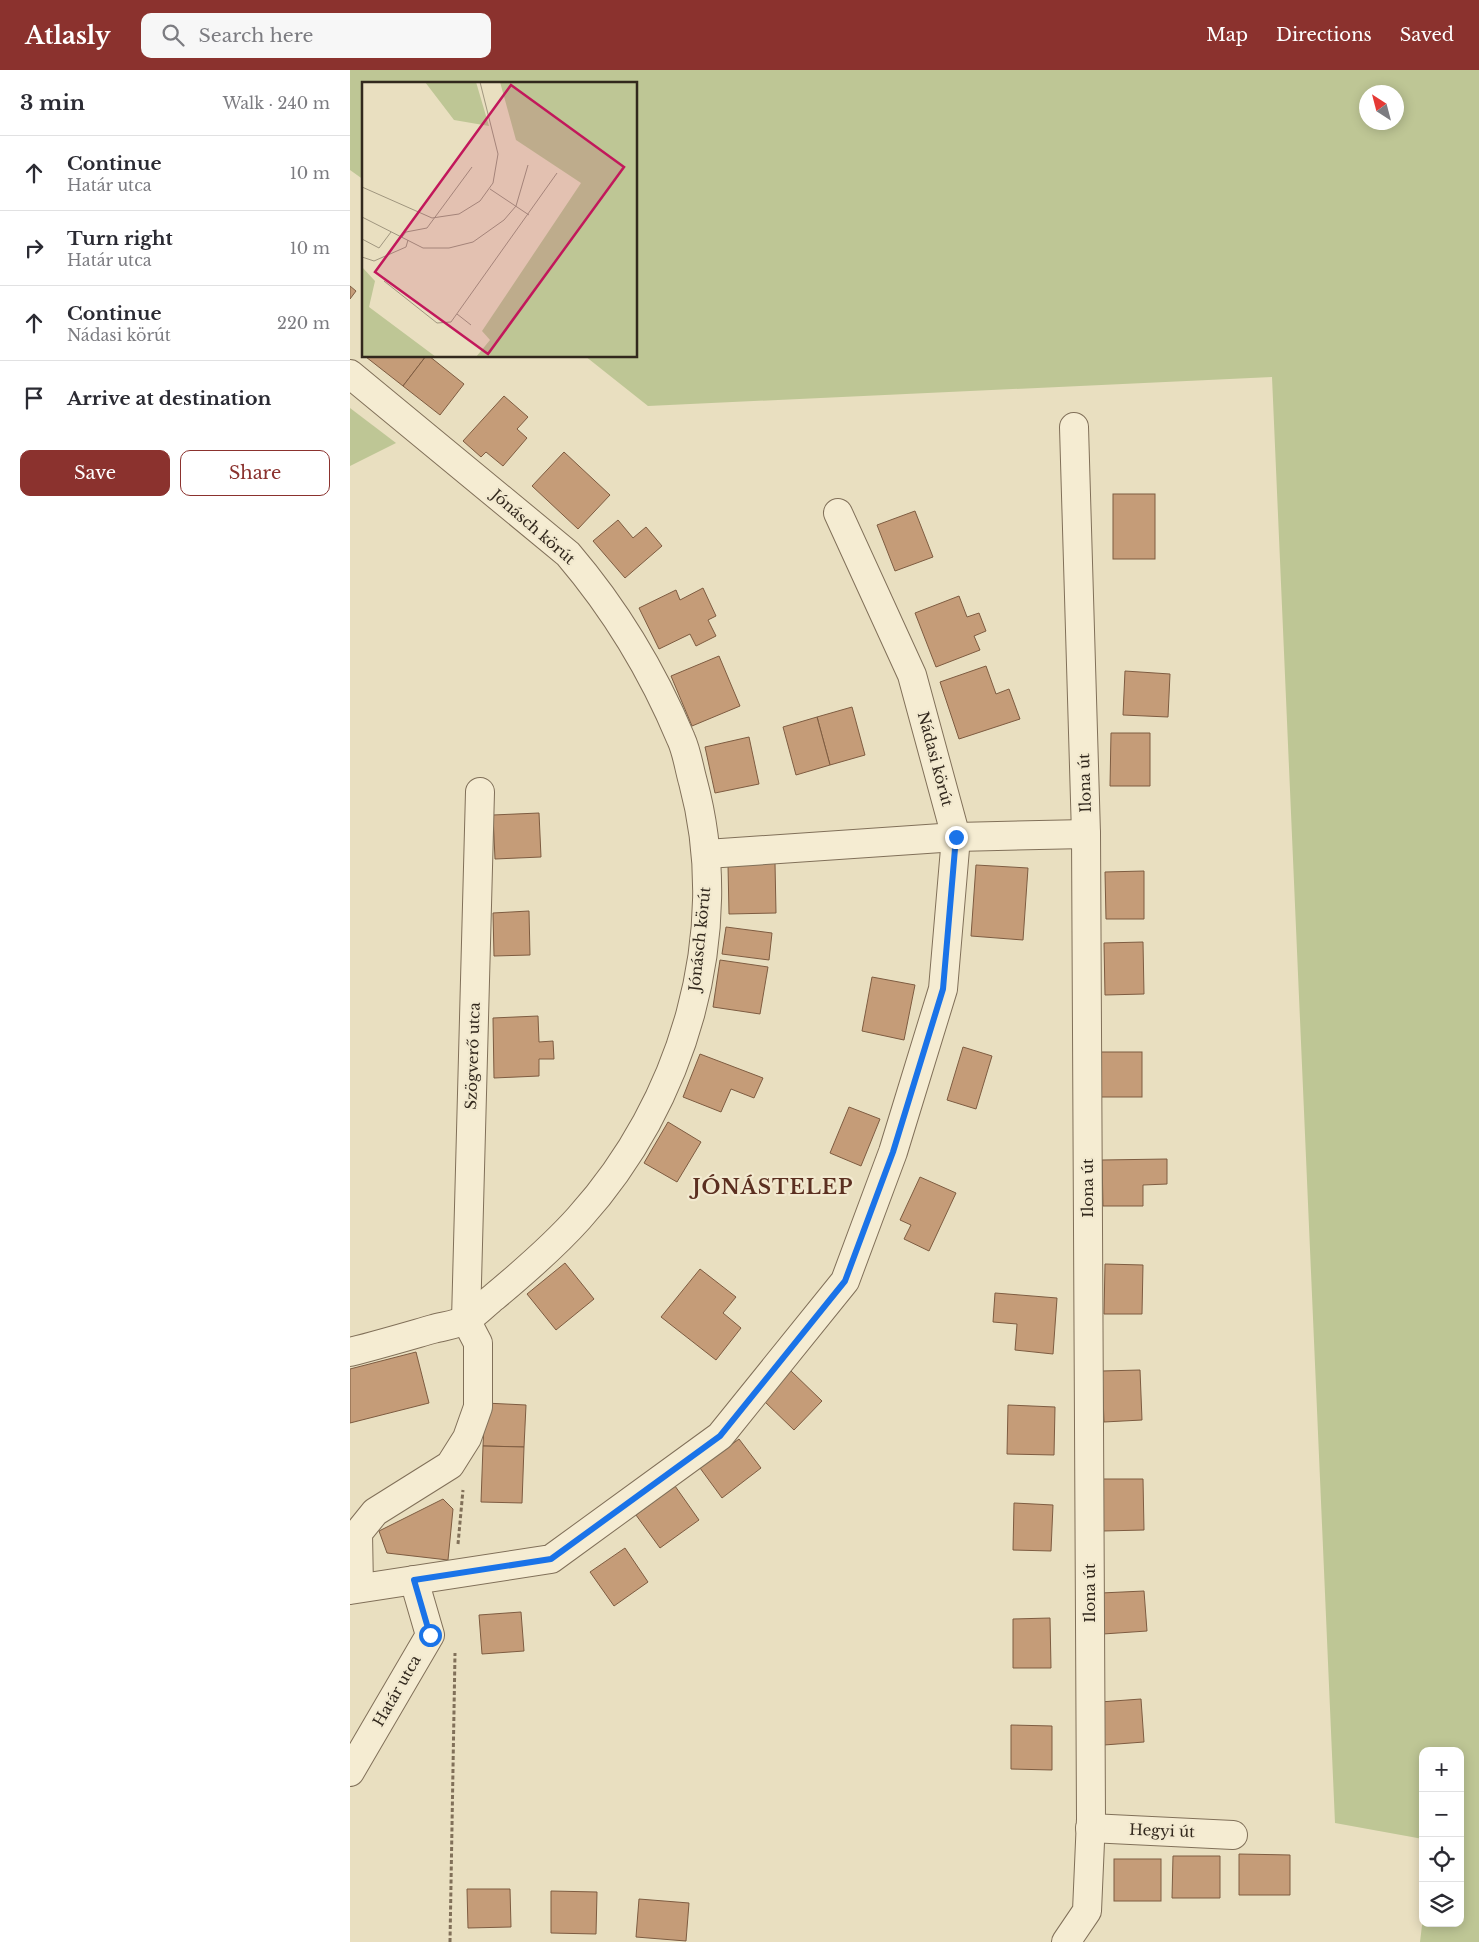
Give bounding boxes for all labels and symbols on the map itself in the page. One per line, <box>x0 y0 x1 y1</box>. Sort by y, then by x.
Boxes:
inset map <box>362 82 638 358</box>
north arrow <box>1359 85 1404 130</box>
street label: Jónásch körút <box>486 484 579 568</box>
street label: Nádasi körút <box>914 709 957 809</box>
street label: Ilona út <box>1074 753 1095 813</box>
route end <box>945 826 968 849</box>
street label: Jónásch körút <box>684 886 714 994</box>
street label: Szögverő utca <box>461 1001 484 1110</box>
street label: Ilona út <box>1078 1158 1097 1218</box>
district label: JÓNÁSTELEP <box>689 1174 853 1199</box>
street label: Ilona út <box>1080 1563 1099 1623</box>
route start <box>419 1624 442 1647</box>
street label: Határ utca <box>369 1651 425 1730</box>
street label: Hegyi út <box>1129 1820 1196 1841</box>

